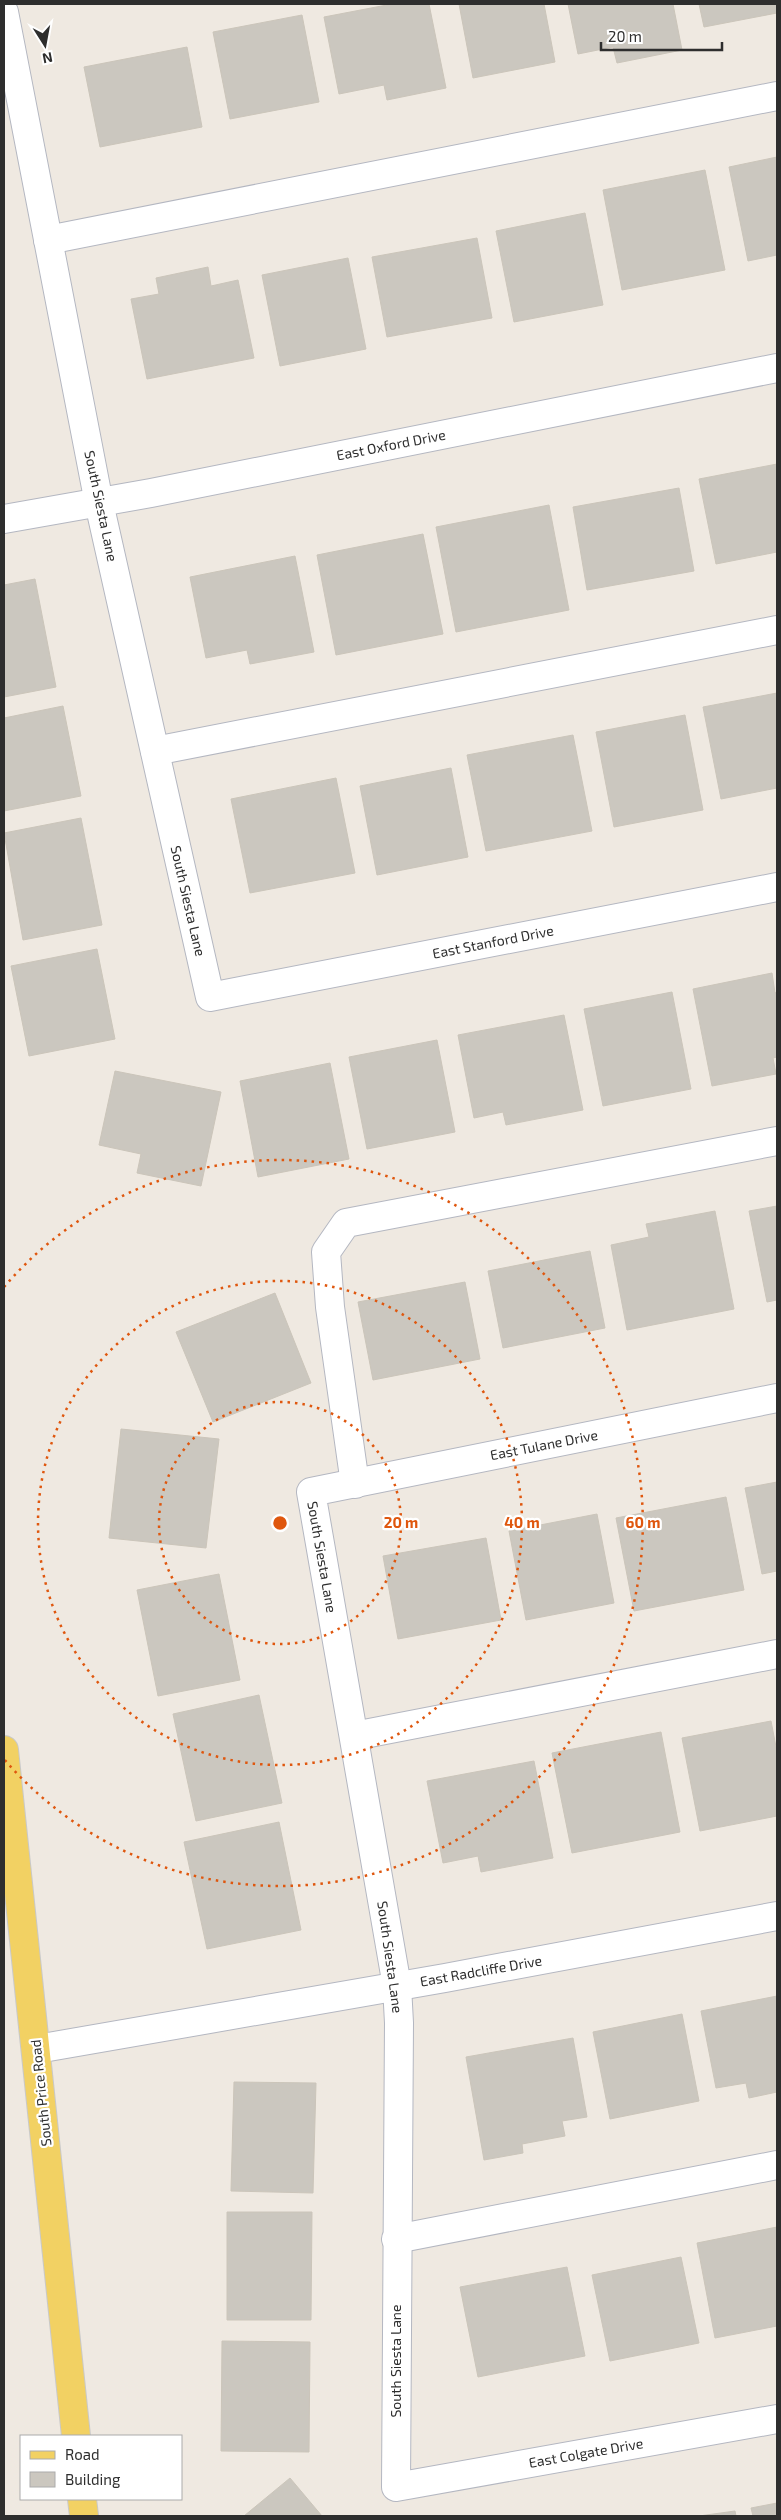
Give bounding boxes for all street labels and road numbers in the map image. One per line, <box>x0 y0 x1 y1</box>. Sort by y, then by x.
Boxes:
street label: East Oxford Drive <box>335 426 447 463</box>
street label: South Siesta Lane <box>81 449 122 563</box>
street label: South Siesta Lane <box>167 844 209 958</box>
street label: East Stanford Drive <box>431 921 555 962</box>
street label: East Tulane Drive <box>489 1426 599 1463</box>
street label: South Siesta Lane <box>304 1500 341 1614</box>
street label: South Siesta Lane <box>374 1900 407 2014</box>
street label: East Radcliffe Drive <box>419 1951 543 1990</box>
street label: South Price Road <box>26 2039 55 2147</box>
street label: South Siesta Lane <box>387 2304 404 2418</box>
street label: East Colgate Drive <box>527 2434 644 2471</box>

